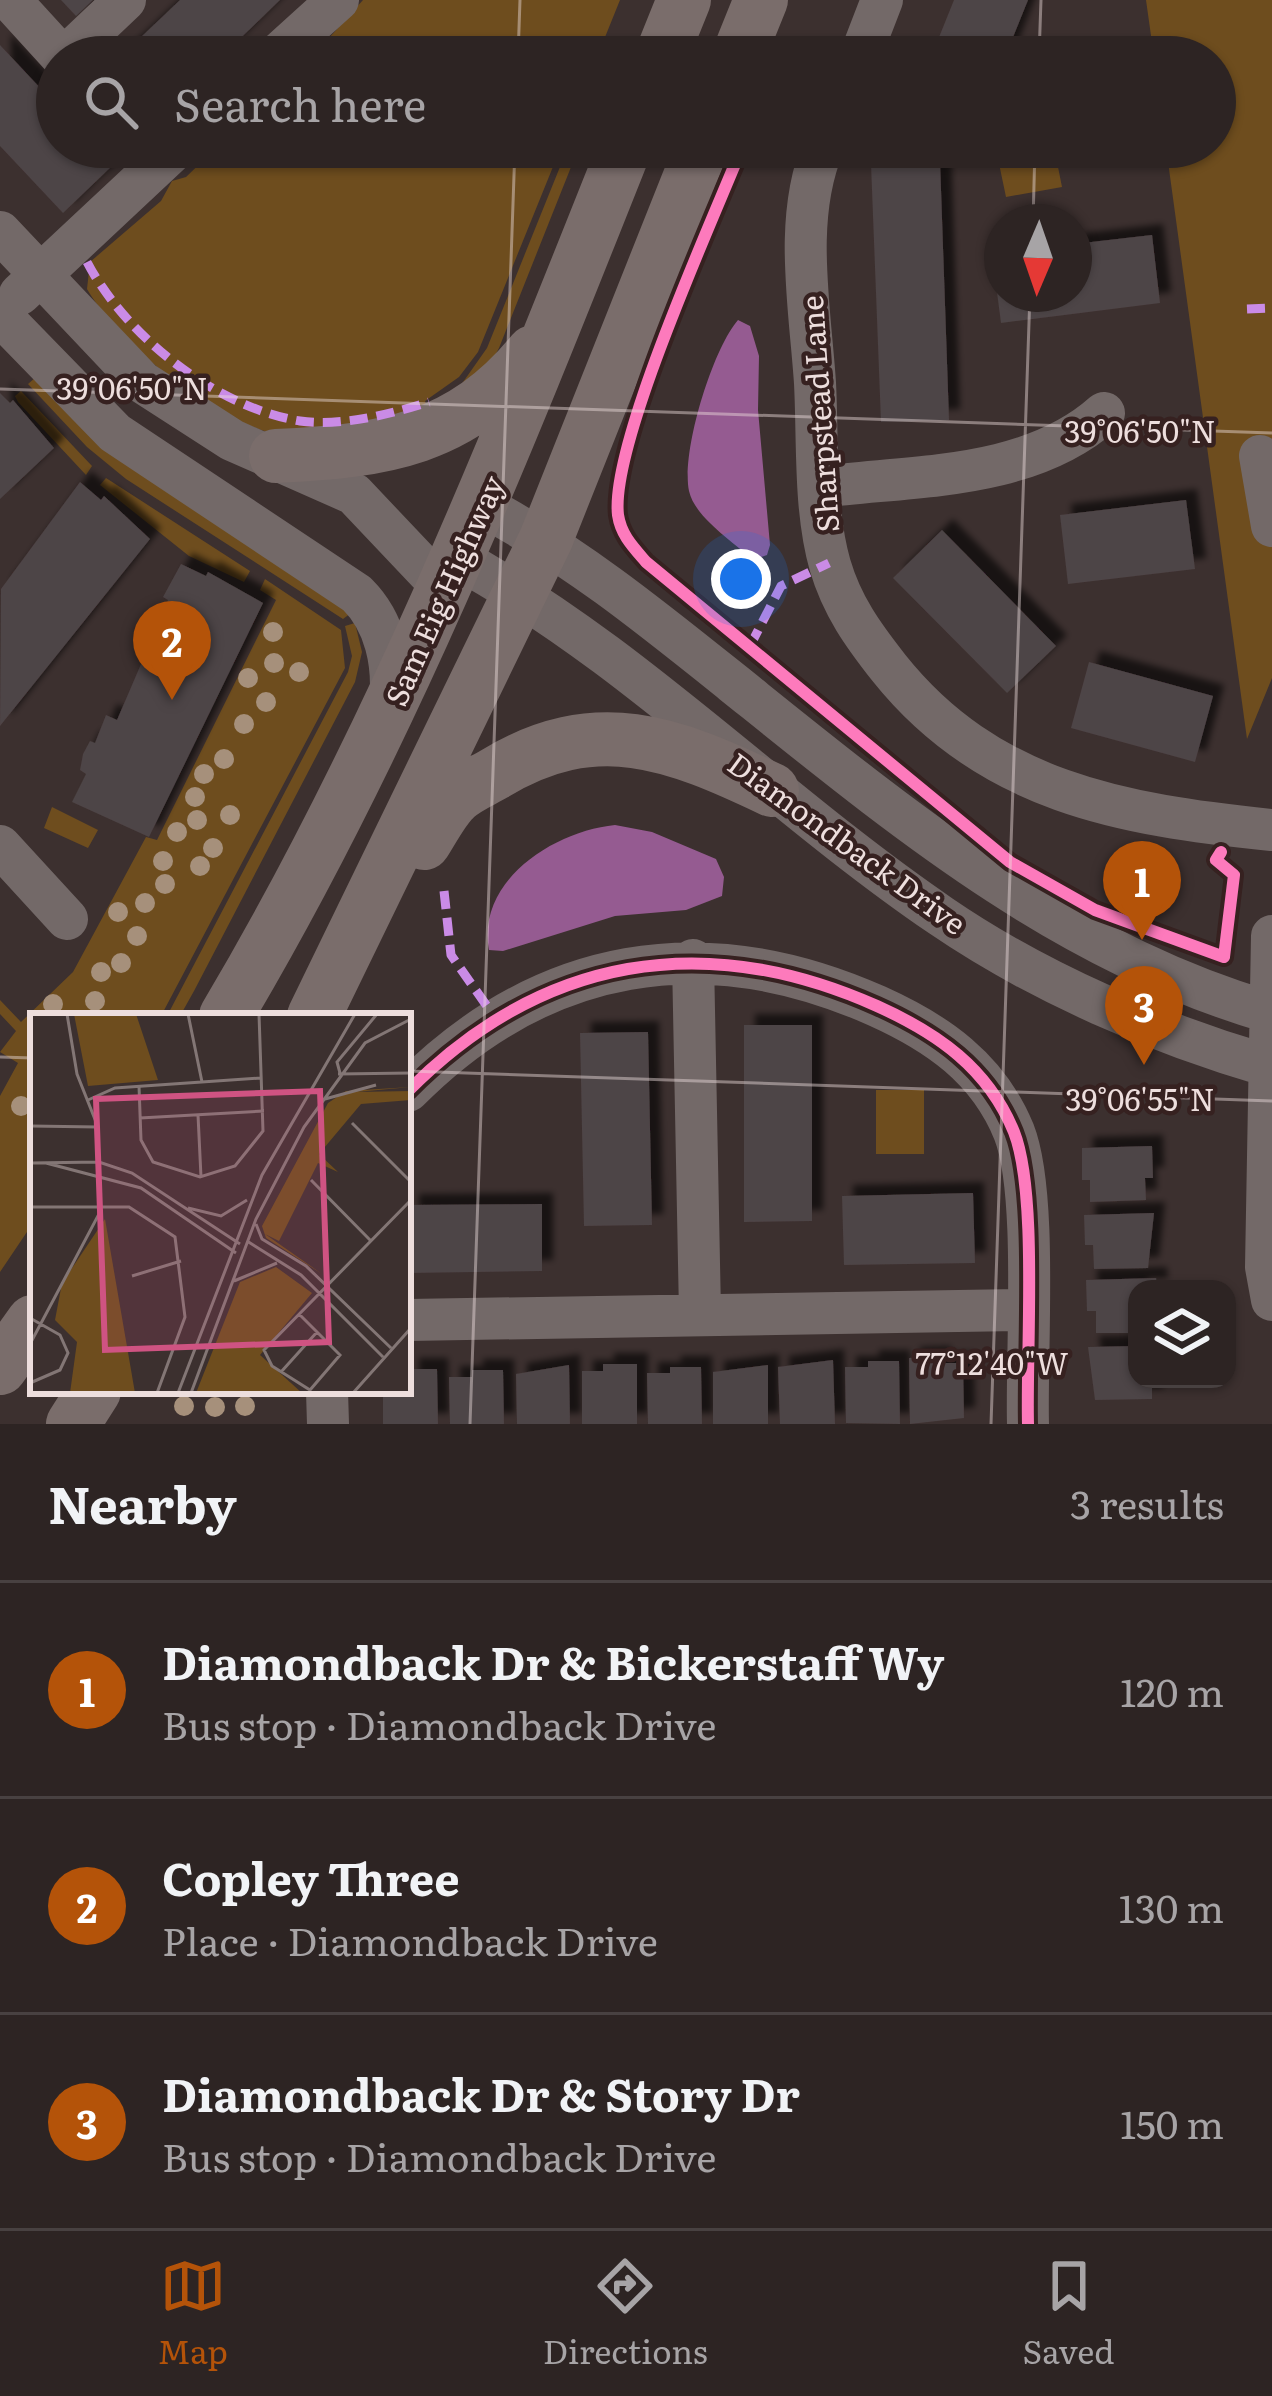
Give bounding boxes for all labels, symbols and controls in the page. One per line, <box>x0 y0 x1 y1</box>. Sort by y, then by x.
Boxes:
search box <box>36 36 1236 168</box>
icon: search <box>78 69 144 135</box>
text: Search here <box>174 69 426 136</box>
north arrow <box>984 204 1092 312</box>
street label: Sharpstead Lane <box>788 294 848 534</box>
text: 39°06'50"N <box>56 365 208 409</box>
text: 39°06'50"N <box>1064 408 1216 452</box>
street label: Sam Eig Highway <box>372 467 514 712</box>
your location <box>711 549 771 609</box>
pin: 2 <box>133 601 211 700</box>
street label: Diamondback Drive <box>720 740 976 944</box>
pin: 1 <box>1103 841 1181 940</box>
pin: 3 <box>1105 966 1183 1065</box>
inset map <box>30 1013 411 1394</box>
text: 39°06'55"N <box>1065 1076 1215 1120</box>
map controls <box>1128 1280 1236 1388</box>
button: layers <box>1128 1280 1236 1388</box>
text: 77°12'40"W <box>916 1340 1069 1384</box>
text: Nearby <box>48 1464 237 1540</box>
text: 3 results <box>1070 1473 1224 1531</box>
text: Diamondback Dr & Bickerstaff Wy <box>162 1627 944 1694</box>
text: 1 <box>79 1661 95 1719</box>
text: 120 m <box>1120 1661 1224 1719</box>
text: Bus stop · Diamondback Drive <box>162 1694 716 1752</box>
text: Copley Three <box>162 1843 460 1910</box>
text: 2 <box>77 1877 97 1935</box>
text: 130 m <box>1119 1877 1224 1935</box>
text: Place · Diamondback Drive <box>162 1910 658 1968</box>
text: Diamondback Dr & Story Dr <box>162 2059 800 2126</box>
text: 3 <box>76 2093 98 2151</box>
text: 150 m <box>1120 2093 1224 2151</box>
text: Bus stop · Diamondback Drive <box>162 2126 716 2184</box>
tab: Map <box>157 2253 228 2374</box>
tab: Directions <box>543 2253 708 2374</box>
tab: Saved <box>1023 2253 1115 2374</box>

